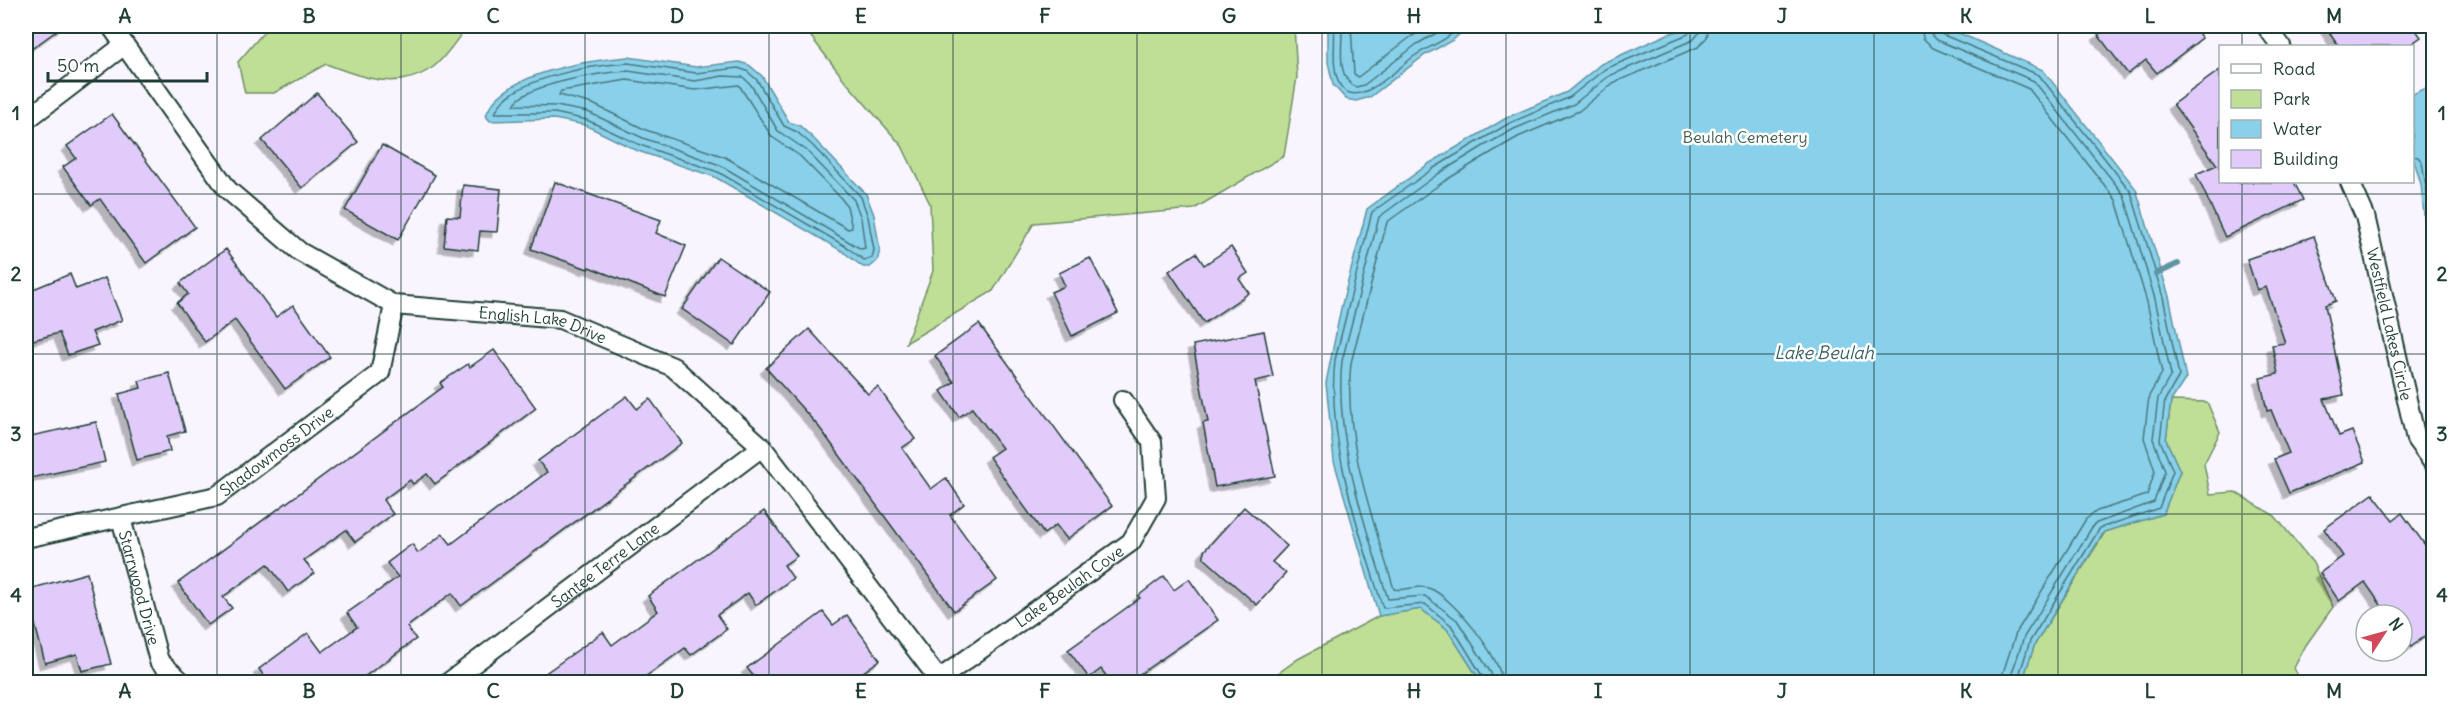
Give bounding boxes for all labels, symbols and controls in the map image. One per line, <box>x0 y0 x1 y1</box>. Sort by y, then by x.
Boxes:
text: A <box>119 3 132 28</box>
text: B <box>302 3 316 28</box>
text: C <box>486 3 500 28</box>
text: D <box>670 3 684 28</box>
text: E <box>855 3 867 28</box>
text: F <box>1039 3 1051 28</box>
text: G <box>1222 3 1236 28</box>
text: H <box>1407 3 1421 28</box>
text: I <box>1594 3 1603 28</box>
text: J <box>1777 3 1788 28</box>
text: K <box>1960 3 1973 28</box>
text: L <box>2145 3 2156 28</box>
text: M <box>2326 3 2342 28</box>
scale bar <box>48 45 207 83</box>
legend <box>2219 45 2414 183</box>
text: 50 m <box>57 54 99 77</box>
text: Road <box>2273 57 2316 80</box>
text: Park <box>2273 87 2310 110</box>
text: 1 <box>12 100 20 125</box>
text: 1 <box>2438 100 2446 125</box>
text: Water <box>2273 117 2323 140</box>
park label: Beulah Cemetery <box>1682 127 1808 147</box>
text: Building <box>2273 147 2338 170</box>
street label: Westfield Lakes Circle <box>2363 246 2417 402</box>
text: 2 <box>11 261 22 286</box>
text: 2 <box>2437 261 2448 286</box>
street label: English Lake Drive <box>478 302 610 348</box>
water label: Lake Beulah <box>1774 341 1874 364</box>
street label: Shadowmoss Drive <box>216 402 337 501</box>
text: 3 <box>10 421 22 446</box>
text: 3 <box>2436 421 2448 446</box>
street label: Santee Terre Lane <box>547 518 663 612</box>
street label: Starrwood Drive <box>115 528 164 647</box>
street label: Lake Beulah Cove <box>1011 541 1127 632</box>
text: 4 <box>10 582 22 607</box>
text: 4 <box>2436 582 2448 607</box>
north arrow <box>2354 603 2414 663</box>
text: N <box>2385 614 2407 635</box>
text: A <box>119 678 132 703</box>
text: B <box>302 678 316 703</box>
text: C <box>486 678 500 703</box>
text: D <box>670 678 684 703</box>
text: E <box>855 678 867 703</box>
text: F <box>1039 678 1051 703</box>
text: G <box>1222 678 1236 703</box>
text: H <box>1407 678 1421 703</box>
text: I <box>1594 678 1603 703</box>
text: J <box>1777 678 1788 703</box>
text: K <box>1960 678 1973 703</box>
text: L <box>2145 678 2156 703</box>
text: M <box>2326 678 2342 703</box>

